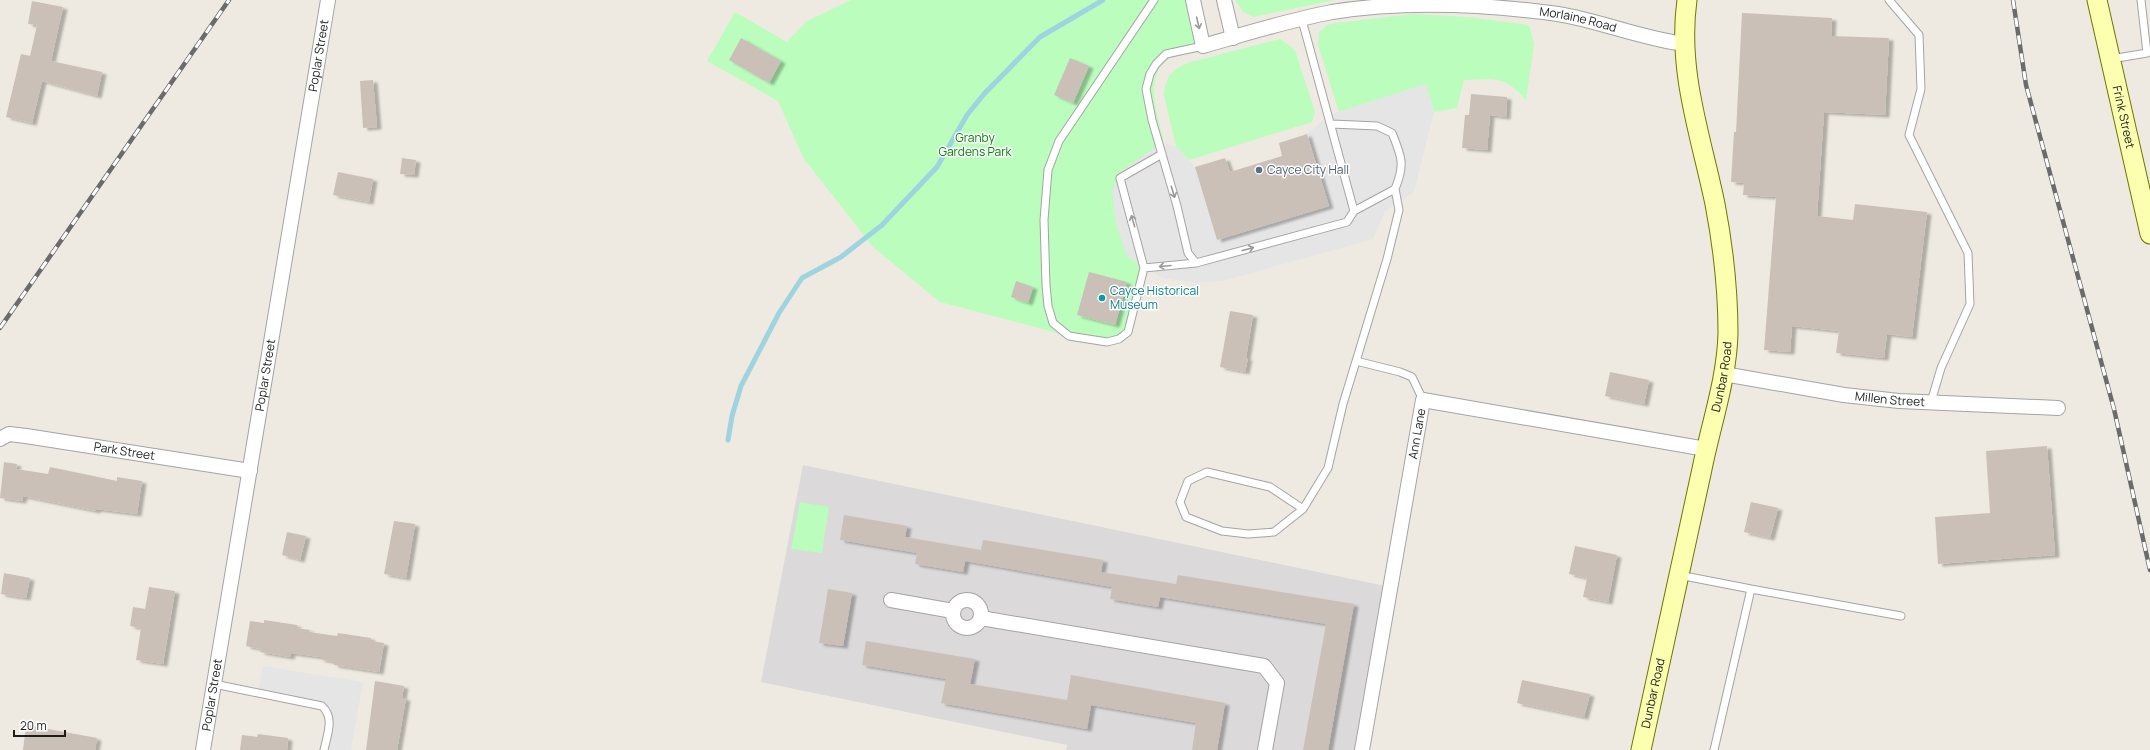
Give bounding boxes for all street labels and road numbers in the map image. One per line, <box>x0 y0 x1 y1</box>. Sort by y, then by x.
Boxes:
street label: Morlaine Road <box>1538 3 1619 36</box>
street label: Poplar Street <box>304 18 333 93</box>
street label: Frink Street <box>2109 84 2139 150</box>
street label: Poplar Street <box>251 338 279 412</box>
street label: Dunbar Road <box>1707 341 1736 414</box>
street label: Millen Street <box>1854 387 1926 410</box>
street label: Ann Lane <box>1404 407 1429 460</box>
street label: Park Street <box>93 438 156 464</box>
street label: Dunbar Road <box>1637 656 1669 730</box>
street label: Poplar Street <box>197 657 226 732</box>

